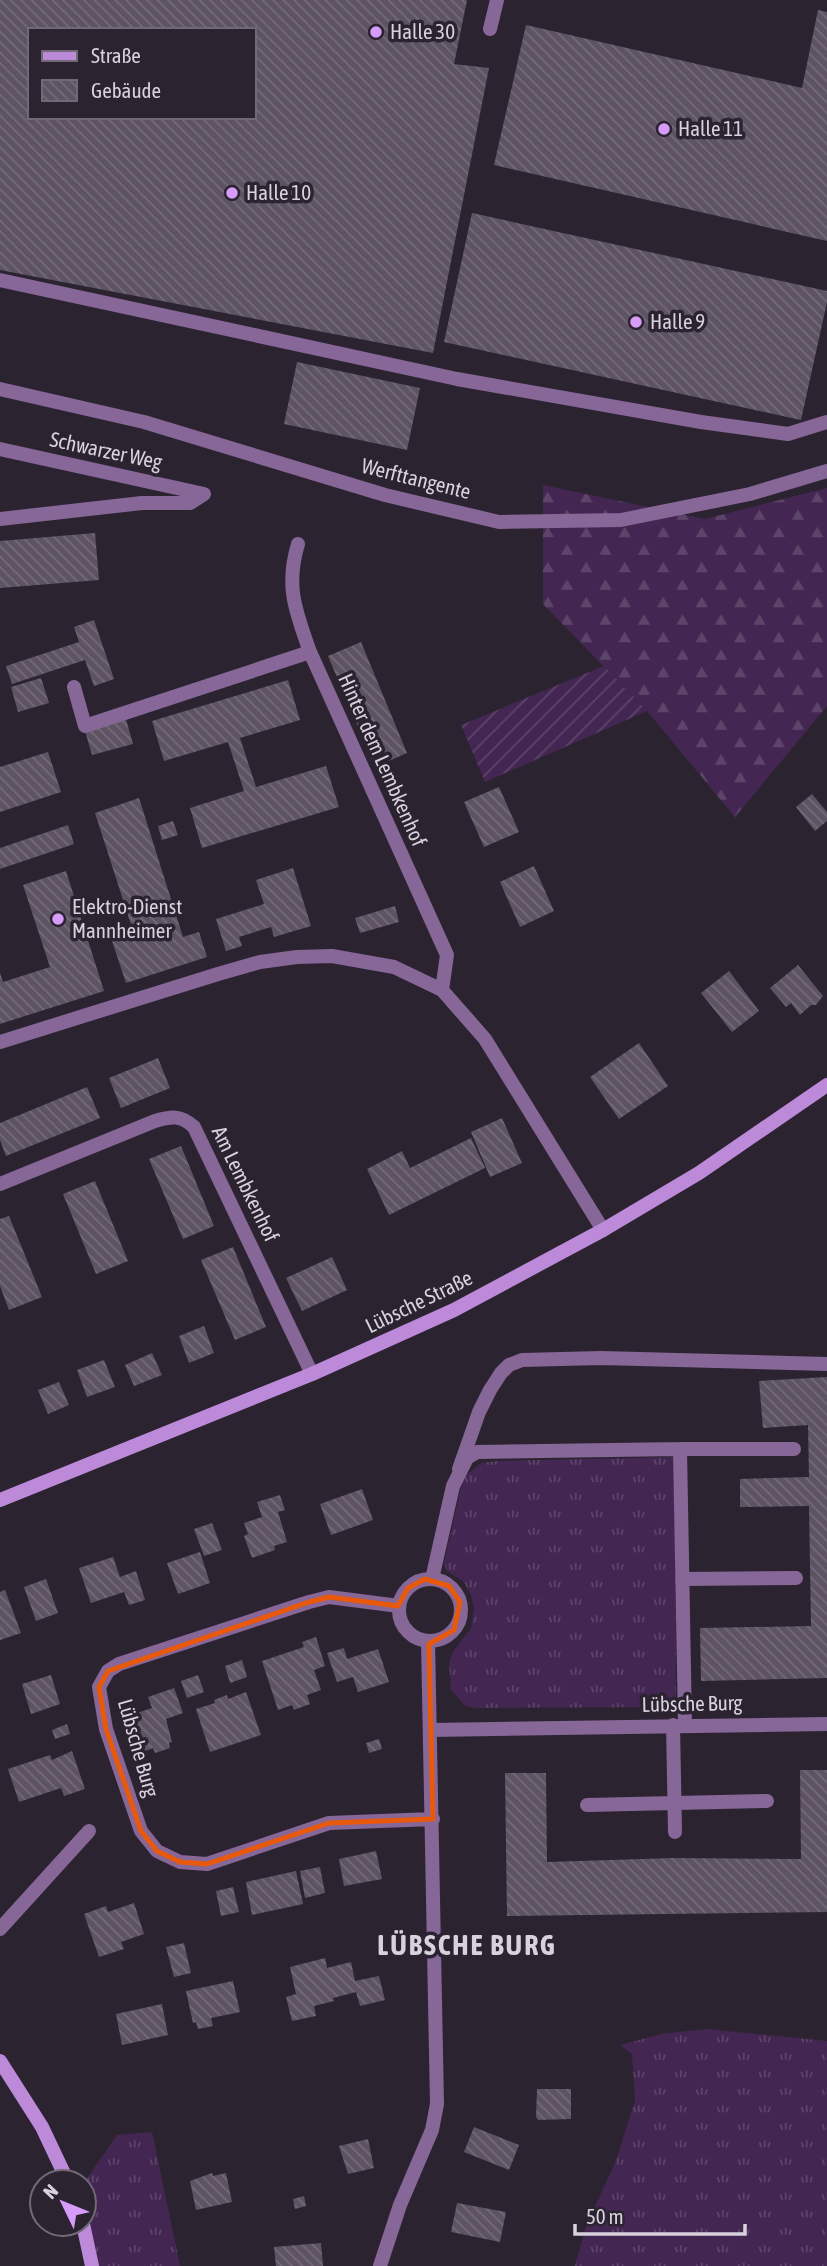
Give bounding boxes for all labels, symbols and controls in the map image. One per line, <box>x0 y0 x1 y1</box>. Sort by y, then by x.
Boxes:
place label: Halle 30 <box>390 19 455 43</box>
marker: Halle 30 <box>368 24 384 40</box>
legend <box>28 28 256 119</box>
text: Straße <box>91 43 141 67</box>
text: Gebäude <box>91 78 161 102</box>
place label: Halle 11 <box>678 116 743 140</box>
marker: Halle 11 <box>656 121 672 137</box>
place label: Halle 10 <box>246 180 311 204</box>
marker: Halle 10 <box>224 185 240 201</box>
place label: Halle 9 <box>650 309 705 333</box>
marker: Halle 9 <box>628 314 644 330</box>
street label: Schwarzer Weg <box>48 426 165 474</box>
street label: Werfttangente <box>359 453 473 503</box>
street label: Hinter dem Lembkenhof <box>334 670 432 850</box>
place label: Elektro-Dienst Mannheimer <box>72 894 182 942</box>
marker: Elektro-Dienst Mannheimer <box>50 911 66 927</box>
street label: Am Lembkenhof <box>208 1122 284 1245</box>
street label: Lübsche Straße <box>361 1265 476 1337</box>
street label: Lübsche Burg <box>641 1690 743 1716</box>
street label: Lübsche Burg <box>114 1696 164 1799</box>
district label: LÜBSCHE BURG <box>377 1929 557 1961</box>
north arrow <box>28 2168 98 2238</box>
text: N <box>39 2180 62 2203</box>
scale bar <box>575 2192 745 2236</box>
text: 50 m <box>586 2204 624 2228</box>

